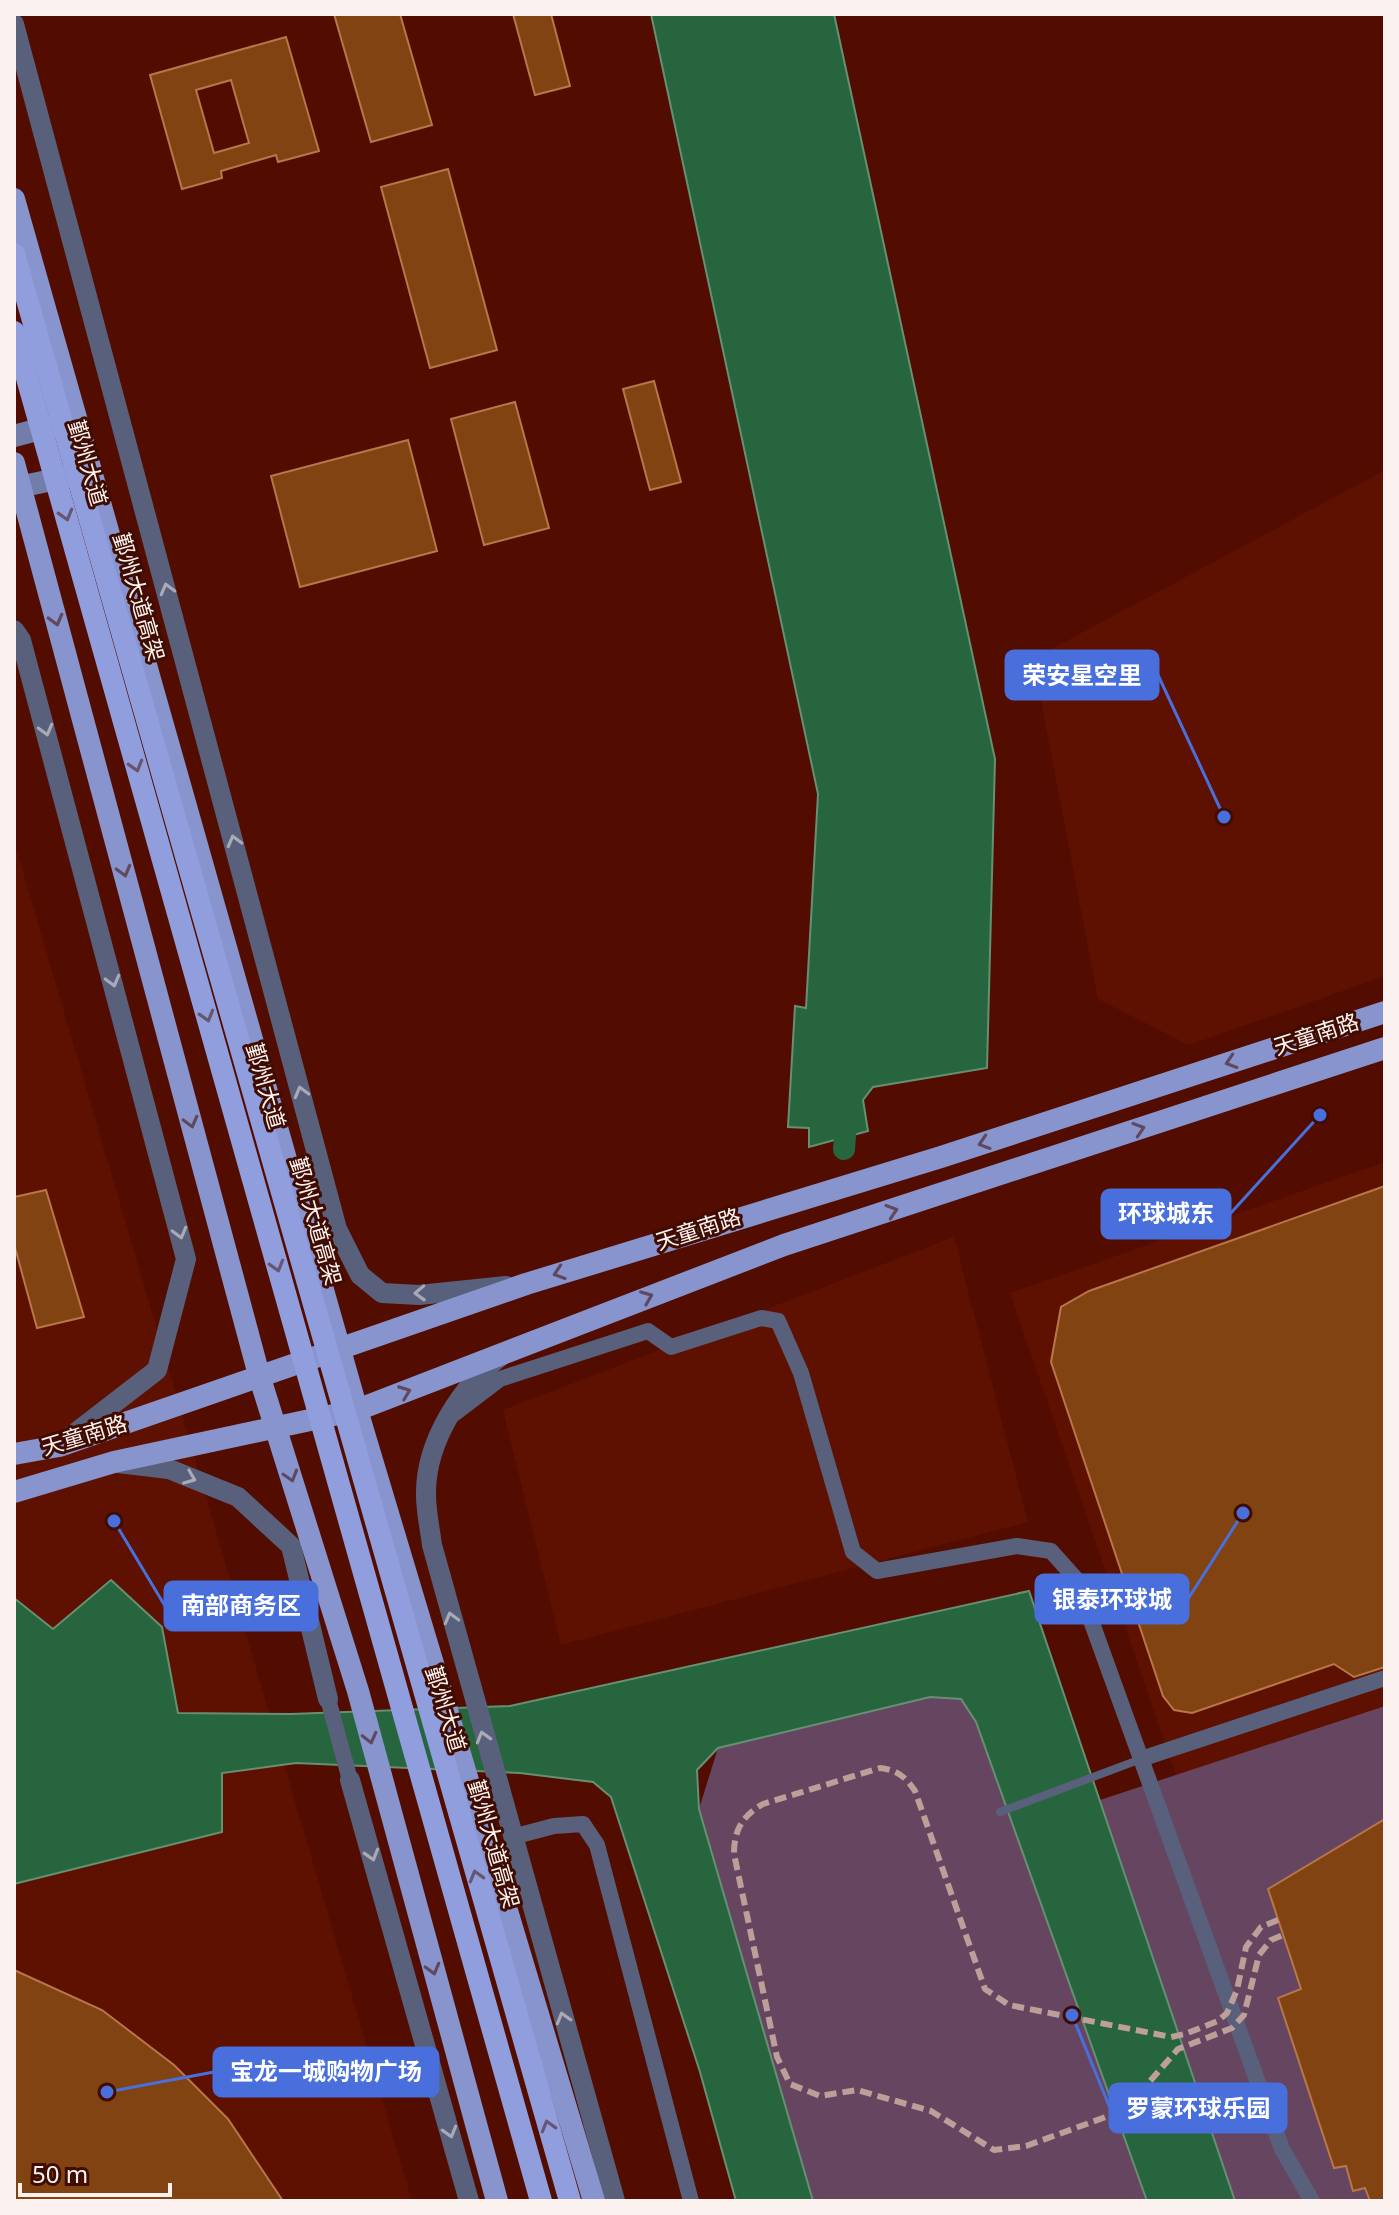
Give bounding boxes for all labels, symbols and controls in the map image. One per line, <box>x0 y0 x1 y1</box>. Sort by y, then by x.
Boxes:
street label: 鄞州大道 <box>62 416 116 509</box>
one-way arrow <box>56 508 73 522</box>
street label: 鄞州大道高架 <box>107 529 173 664</box>
one-way arrow <box>160 583 177 597</box>
one-way arrow <box>47 612 63 626</box>
callout: 荣安星空里 <box>1006 651 1158 699</box>
text: 荣安星空里 <box>1022 658 1142 691</box>
one-way arrow <box>36 723 53 737</box>
one-way arrow <box>127 758 143 772</box>
one-way arrow <box>227 834 243 848</box>
one-way arrow <box>114 863 131 877</box>
one-way arrow <box>104 974 121 988</box>
street label: 天童南路 <box>1269 1005 1362 1061</box>
one-way arrow <box>197 1008 214 1022</box>
street label: 鄞州大道 <box>240 1039 294 1132</box>
one-way arrow <box>1225 1053 1238 1069</box>
one-way arrow <box>293 1085 310 1099</box>
one-way arrow <box>182 1114 198 1128</box>
one-way arrow <box>1132 1123 1146 1139</box>
one-way arrow <box>978 1133 992 1149</box>
street label: 鄞州大道高架 <box>284 1153 350 1288</box>
callout: 环球城东 <box>1102 1190 1230 1238</box>
text: 环球城东 <box>1118 1196 1214 1229</box>
street label: 天童南路 <box>651 1200 744 1256</box>
one-way arrow <box>885 1204 899 1220</box>
one-way arrow <box>170 1225 187 1239</box>
one-way arrow <box>268 1259 284 1273</box>
one-way arrow <box>552 1264 566 1280</box>
one-way arrow <box>413 1285 426 1302</box>
one-way arrow <box>639 1290 653 1306</box>
one-way arrow <box>397 1385 411 1401</box>
street label: 天童南路 <box>37 1407 130 1461</box>
one-way arrow <box>182 1468 196 1485</box>
one-way arrow <box>282 1469 298 1483</box>
callout: 银泰环球城 <box>1036 1575 1188 1623</box>
callout: 南部商务区 <box>165 1582 317 1630</box>
text: 银泰环球城 <box>1052 1582 1172 1615</box>
text: 南部商务区 <box>181 1588 301 1621</box>
one-way arrow <box>444 1612 460 1626</box>
street label: 鄞州大道 <box>420 1662 474 1755</box>
one-way arrow <box>476 1730 493 1744</box>
one-way arrow <box>361 1731 378 1745</box>
street label: 鄞州大道高架 <box>462 1776 528 1911</box>
one-way arrow <box>362 1847 379 1861</box>
one-way arrow <box>469 1870 485 1884</box>
one-way arrow <box>424 1961 440 1975</box>
one-way arrow <box>556 2012 573 2026</box>
callout: 宝龙一城购物广场 <box>214 2048 438 2096</box>
text: 宝龙一城购物广场 <box>230 2054 422 2087</box>
callout: 罗蒙环球乐园 <box>1110 2084 1286 2132</box>
text: 罗蒙环球乐园 <box>1126 2091 1270 2124</box>
one-way arrow <box>541 2120 557 2134</box>
one-way arrow <box>440 2125 457 2139</box>
scale bar <box>20 2147 170 2197</box>
text: 50 m <box>32 2157 88 2190</box>

